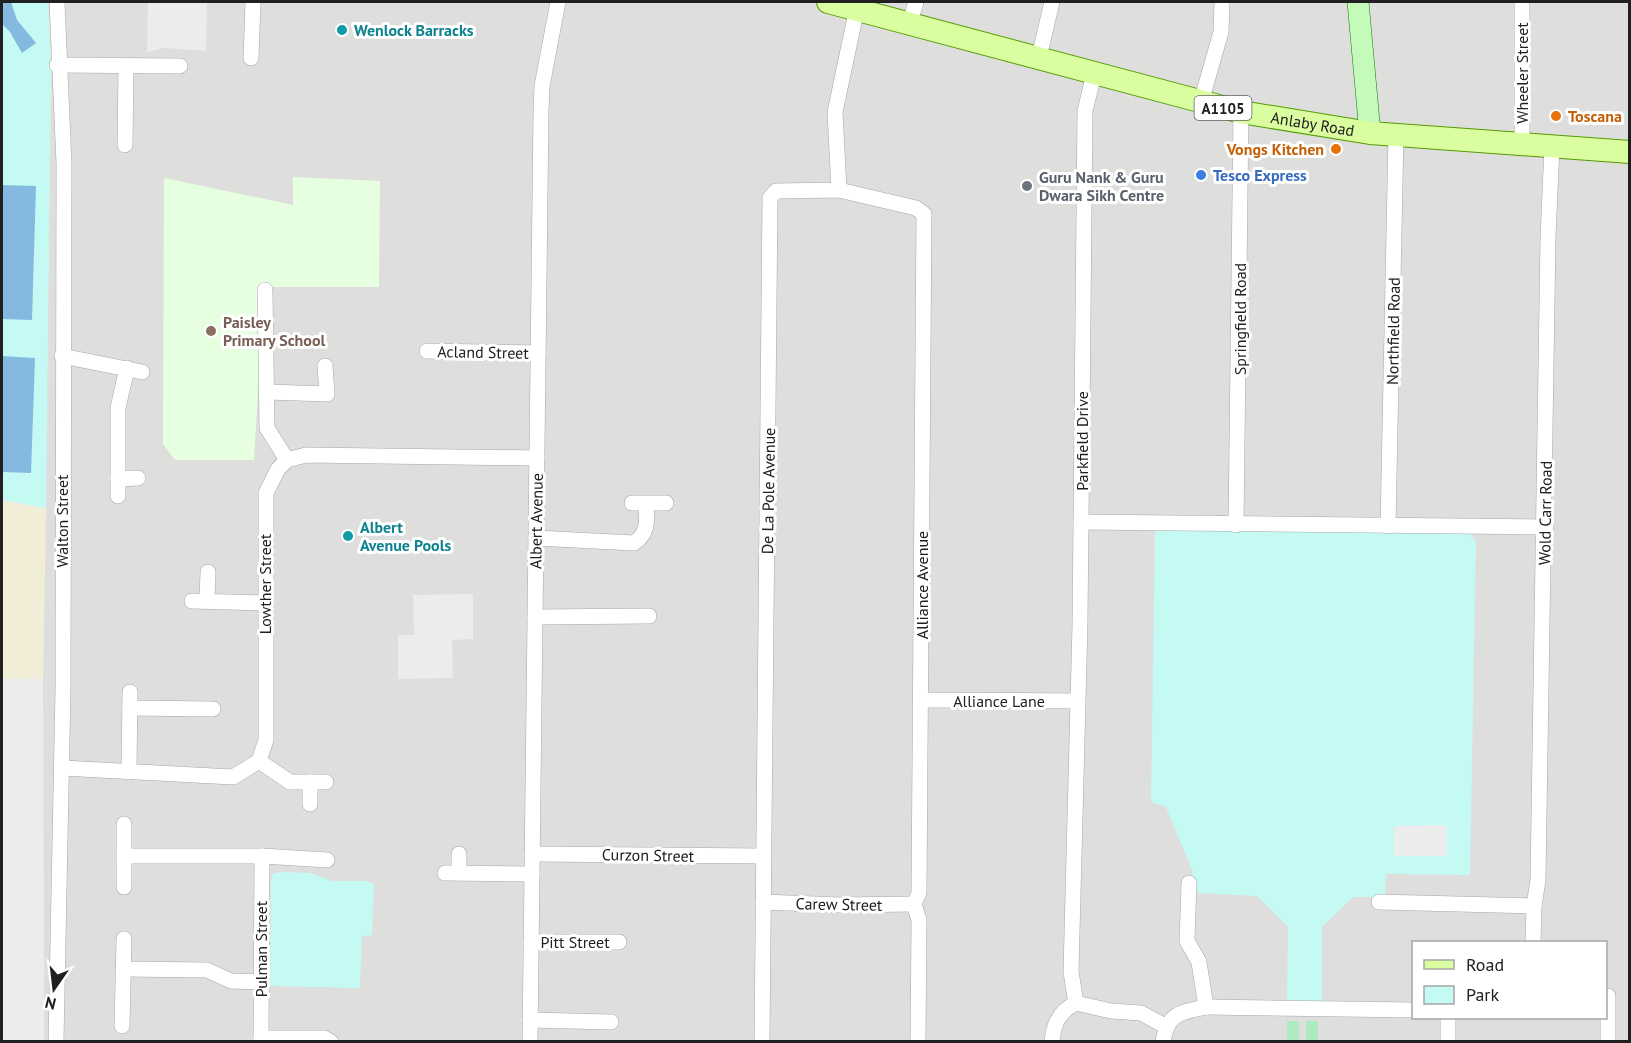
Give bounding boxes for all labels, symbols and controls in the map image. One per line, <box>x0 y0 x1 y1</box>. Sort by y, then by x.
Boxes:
place label: Wenlock Barracks <box>354 20 474 40</box>
street label: Wheeler Street <box>1512 22 1532 124</box>
marker: Wenlock Barracks <box>335 23 349 37</box>
road number: A1105 <box>1194 96 1252 120</box>
place label: Toscana <box>1568 106 1622 126</box>
street label: Anlaby Road <box>1269 107 1356 140</box>
marker: Toscana <box>1549 109 1563 123</box>
place label: Vongs Kitchen <box>1226 139 1324 159</box>
marker: Vongs Kitchen <box>1329 142 1343 156</box>
place label: Tesco Express <box>1213 165 1307 185</box>
place label: Guru Nank & Guru Dwara Sikh Centre <box>1039 167 1164 205</box>
marker: Tesco Express <box>1194 168 1208 182</box>
marker: Guru Nank & Guru Dwara Sikh Centre <box>1020 179 1034 193</box>
street label: Springfield Road <box>1230 263 1250 375</box>
street label: Northfield Road <box>1382 277 1404 385</box>
place label: Paisley Primary School <box>223 312 325 350</box>
marker: Paisley Primary School <box>204 324 218 338</box>
street label: Acland Street <box>437 341 529 363</box>
street label: Parkfield Drive <box>1072 391 1092 491</box>
street label: De La Pole Avenue <box>757 428 779 554</box>
street label: Wold Carr Road <box>1534 461 1556 565</box>
street label: Albert Avenue <box>525 473 547 569</box>
street label: Walton Street <box>52 474 72 567</box>
place label: Albert Avenue Pools <box>360 517 451 555</box>
marker: Albert Avenue Pools <box>341 529 355 543</box>
street label: Alliance Avenue <box>912 531 932 639</box>
street label: Lowther Street <box>255 533 275 634</box>
street label: Alliance Lane <box>953 691 1045 711</box>
street label: Curzon Street <box>602 844 695 866</box>
street label: Carew Street <box>795 893 883 915</box>
street label: Pulman Street <box>251 900 271 997</box>
street label: Pitt Street <box>540 932 610 952</box>
legend <box>1412 941 1607 1019</box>
text: Road <box>1466 953 1504 976</box>
north arrow <box>24 959 84 1019</box>
text: Park <box>1466 983 1499 1006</box>
text: N <box>43 993 58 1015</box>

